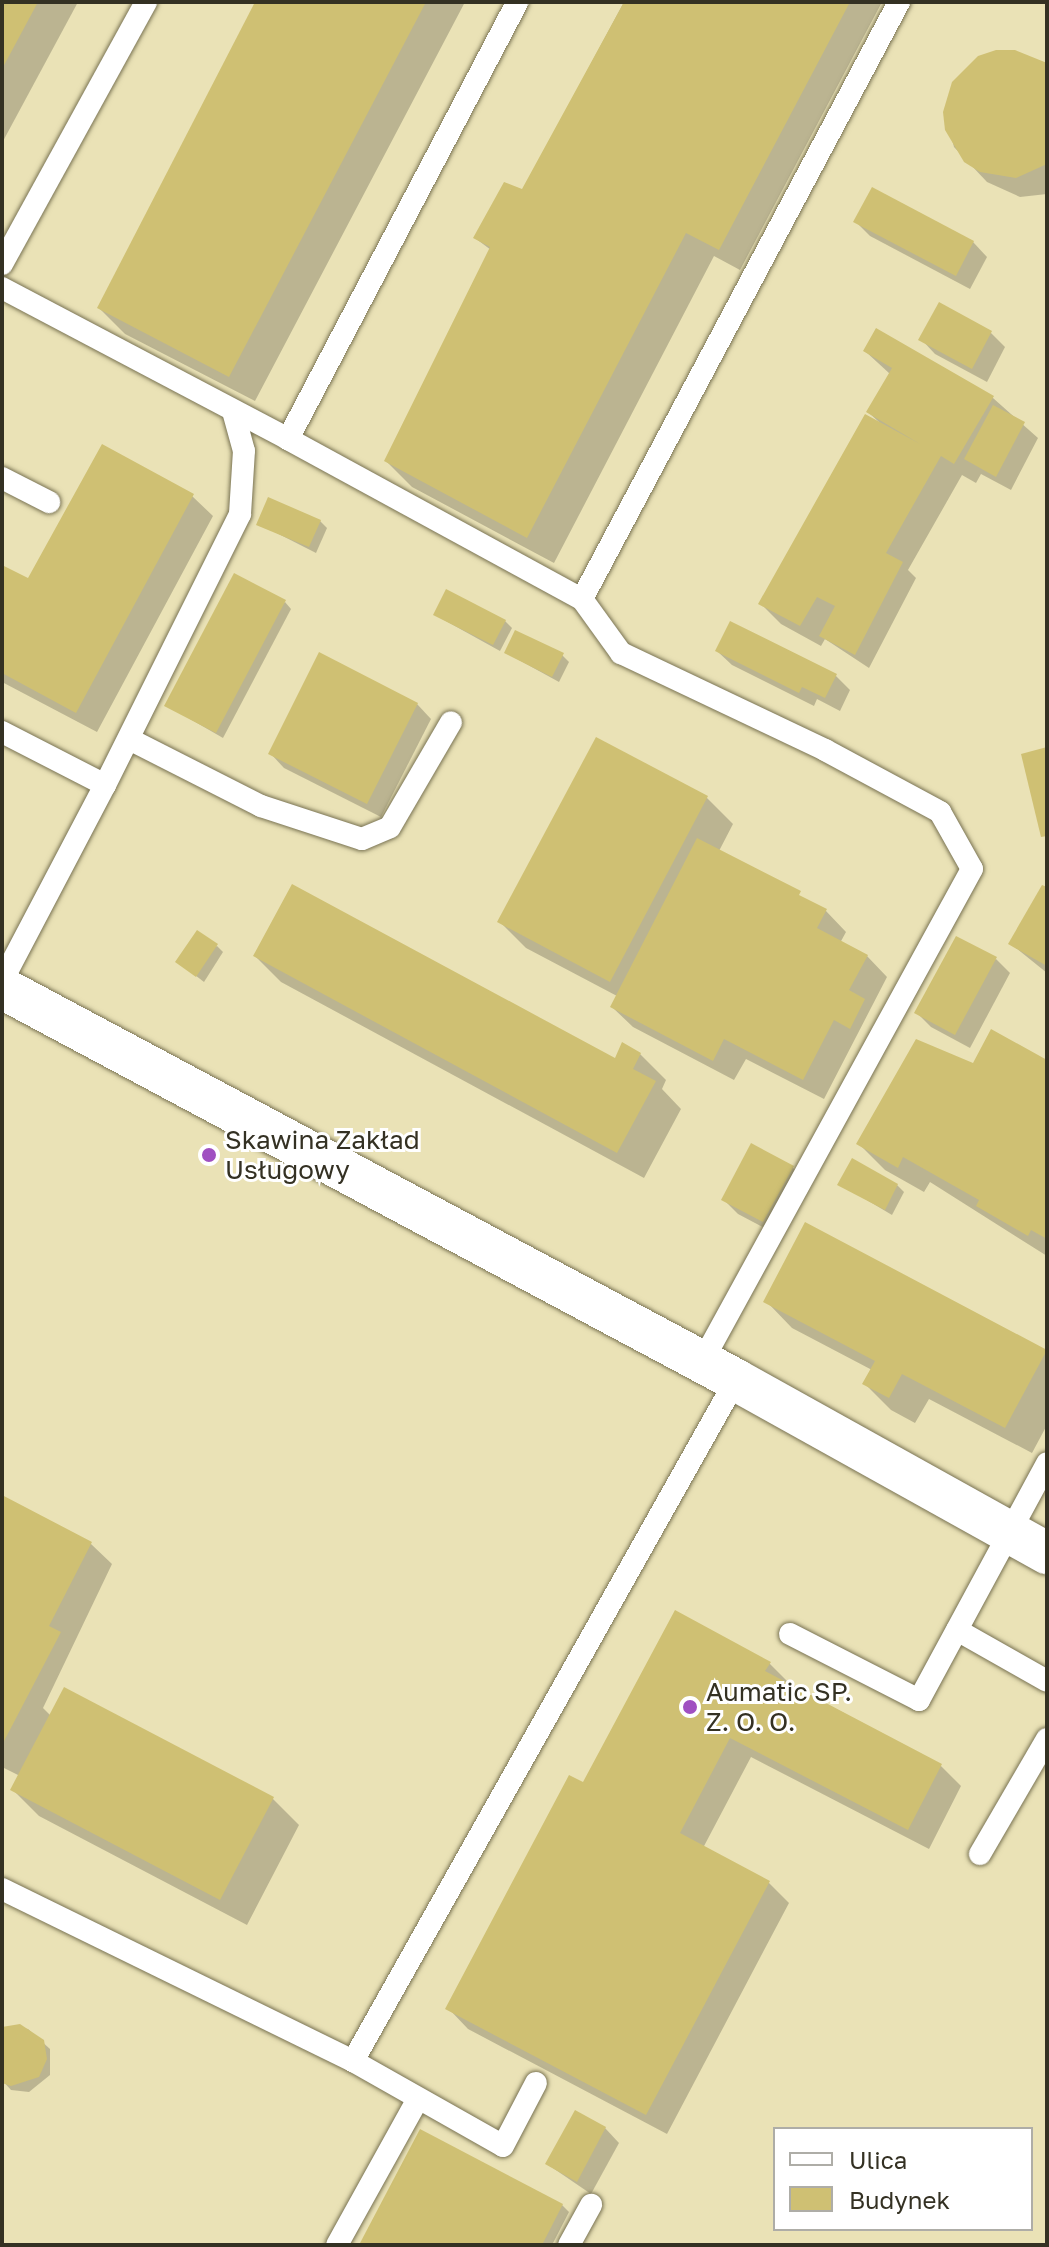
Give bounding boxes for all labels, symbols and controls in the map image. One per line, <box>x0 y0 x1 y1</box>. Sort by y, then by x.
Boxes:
place label: Skawina Zakład Usługowy <box>225 1124 420 1186</box>
marker: Skawina Zakład Usługowy <box>200 1146 218 1164</box>
place label: Aumatic SP. Z. O. O. <box>706 1676 852 1738</box>
marker: Aumatic SP. Z. O. O. <box>681 1698 699 1716</box>
legend <box>773 2127 1033 2231</box>
text: Ulica <box>849 2145 907 2174</box>
text: Budynek <box>849 2185 950 2214</box>

